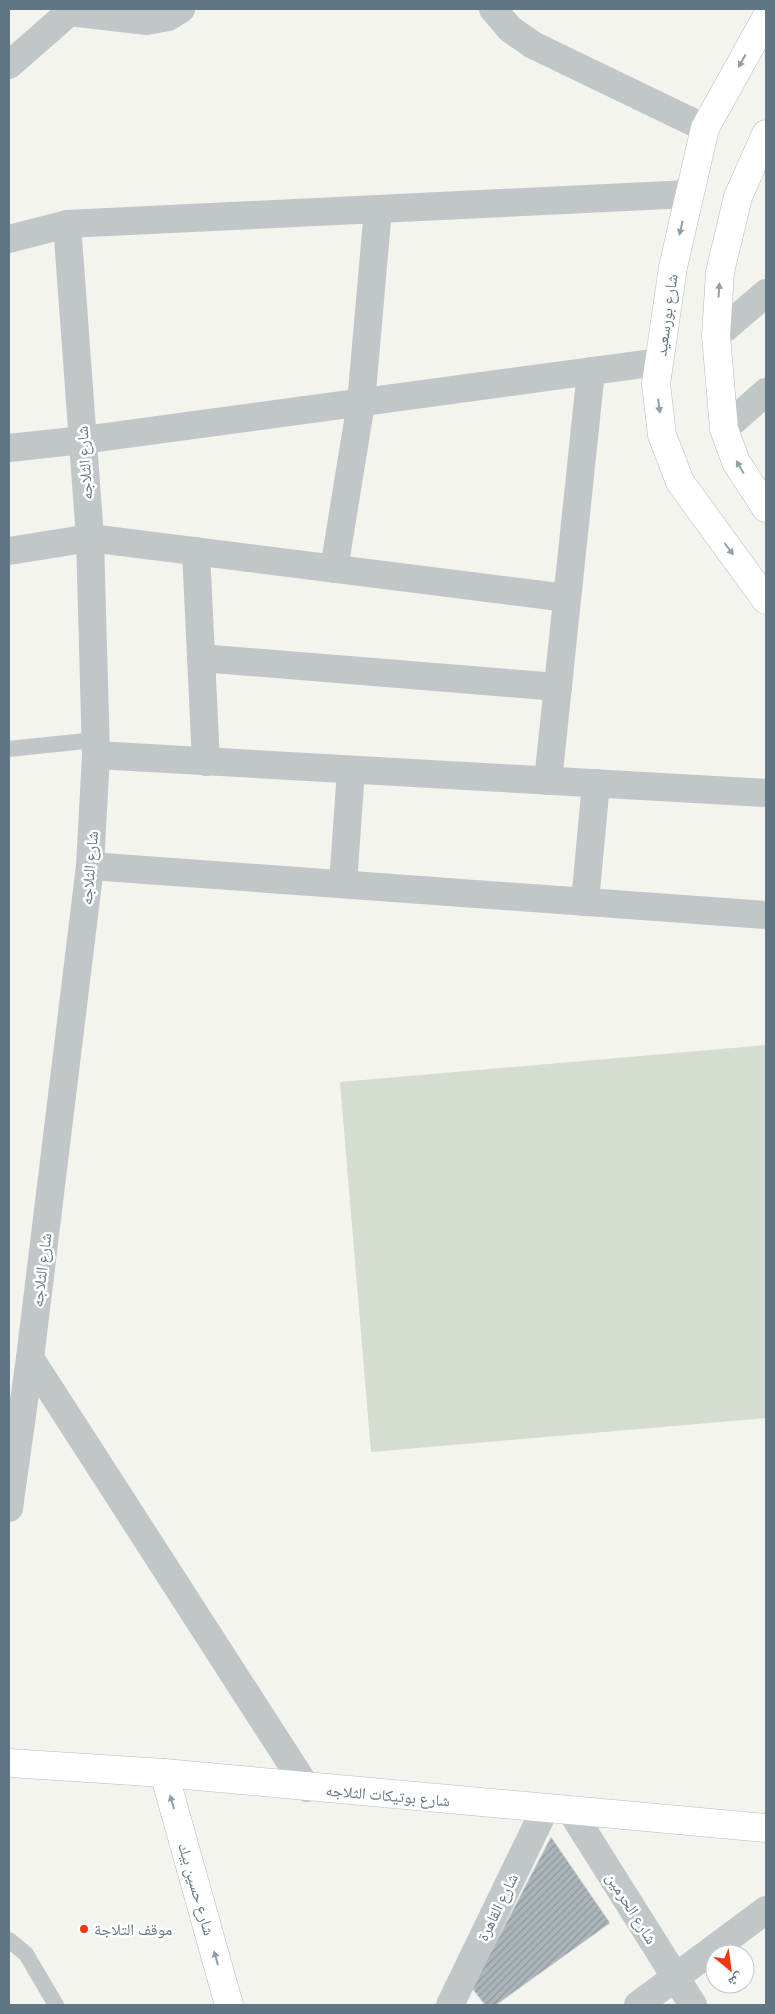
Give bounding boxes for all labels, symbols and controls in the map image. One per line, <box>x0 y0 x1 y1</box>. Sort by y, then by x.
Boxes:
one-way arrow <box>738 54 747 67</box>
one-way arrow <box>677 220 685 236</box>
street label: شارع بورسعيد <box>649 273 683 357</box>
one-way arrow <box>715 282 723 298</box>
one-way arrow <box>655 398 663 414</box>
street label: شارع الثلاجه <box>70 425 98 501</box>
one-way arrow <box>735 460 744 473</box>
one-way arrow <box>723 542 734 555</box>
street label: شارع الثلاجه <box>75 830 103 906</box>
street label: شارع الثلاجه <box>26 1232 56 1308</box>
street label: شارع بوتيكات الثلاجه <box>325 1779 451 1811</box>
one-way arrow <box>168 1794 176 1809</box>
street label: شارع حسين بيك <box>173 1840 221 1938</box>
street label: شارع الحرمين <box>601 1868 663 1948</box>
street label: شارع القاهرة <box>471 1870 523 1944</box>
place label: موقف التلاجة <box>94 1918 172 1940</box>
marker: موقف التلاجة <box>78 1923 90 1935</box>
north arrow <box>705 1944 755 1994</box>
one-way arrow <box>212 1951 220 1966</box>
text: ش <box>725 1969 747 1992</box>

